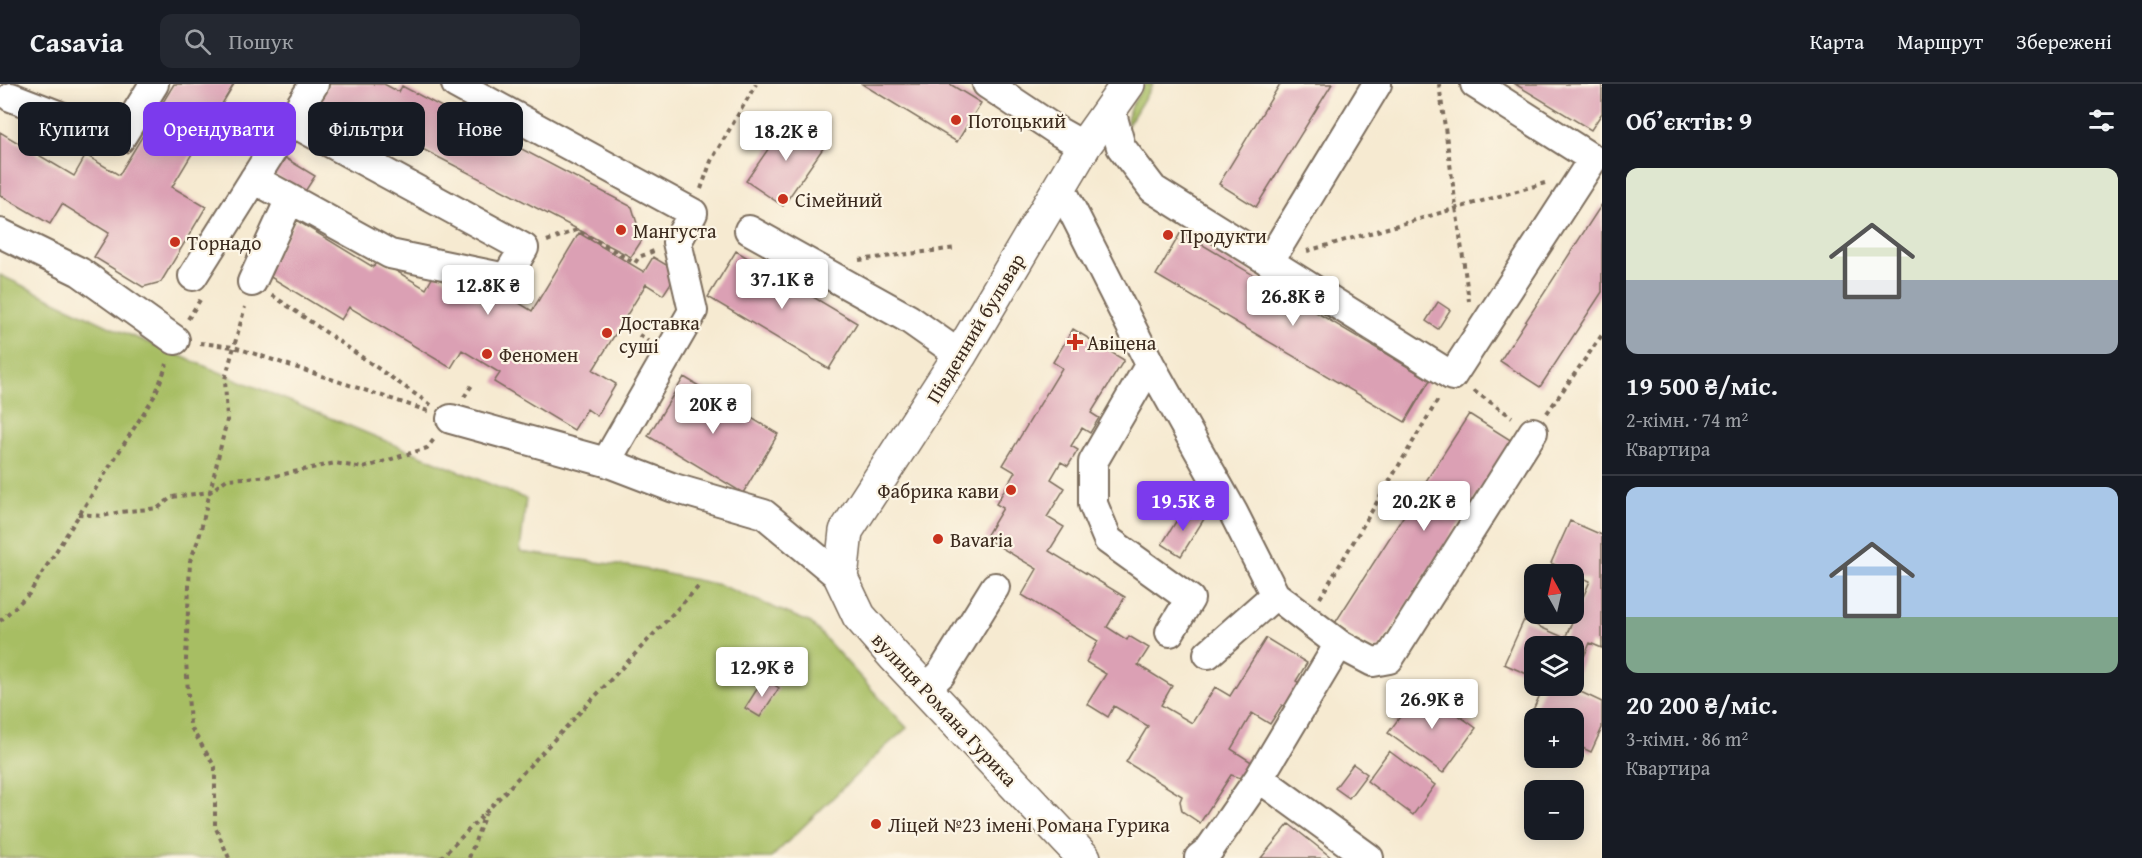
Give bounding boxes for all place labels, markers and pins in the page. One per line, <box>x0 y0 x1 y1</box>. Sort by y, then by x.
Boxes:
place label: Потоцький <box>968 106 1066 135</box>
pin: 18.2K ₴ <box>731 111 841 162</box>
marker: Потоцький <box>949 113 963 127</box>
place label: Сімейний <box>795 185 883 214</box>
marker: Сімейний <box>776 192 790 206</box>
place label: Мангуста <box>633 216 717 245</box>
place label: Продукти <box>1180 221 1267 250</box>
marker: Мангуста <box>614 223 628 237</box>
place label: Торнадо <box>187 228 261 257</box>
marker: Продукти <box>1161 228 1175 242</box>
marker: Торнадо <box>168 235 182 249</box>
pin: 37.1K ₴ <box>727 259 837 310</box>
pin: 12.8K ₴ <box>433 265 543 316</box>
pin: 26.8K ₴ <box>1238 276 1348 327</box>
place label: Доставка суші <box>618 308 700 360</box>
marker: Доставка суші <box>600 326 614 340</box>
place label: Авіцена <box>1087 328 1157 357</box>
marker: Авіцена <box>1068 335 1082 349</box>
place label: Феномен <box>499 340 579 369</box>
marker: Феномен <box>480 347 494 361</box>
pin: 20K ₴ <box>671 384 755 435</box>
place label: Фабрика кави <box>878 476 999 505</box>
pin: 19.5K ₴ <box>1128 481 1238 532</box>
pin: 20.2K ₴ <box>1369 481 1479 532</box>
marker: Фабрика кави <box>1004 483 1018 497</box>
place label: Bavaria <box>950 525 1013 554</box>
marker: Bavaria <box>931 532 945 546</box>
pin: 12.9K ₴ <box>707 647 817 698</box>
pin: 26.9K ₴ <box>1377 679 1487 730</box>
place label: Ліцей №23 імені Романа Гурика <box>888 810 1170 839</box>
marker: Ліцей №23 імені Романа Гурика <box>869 817 883 831</box>

